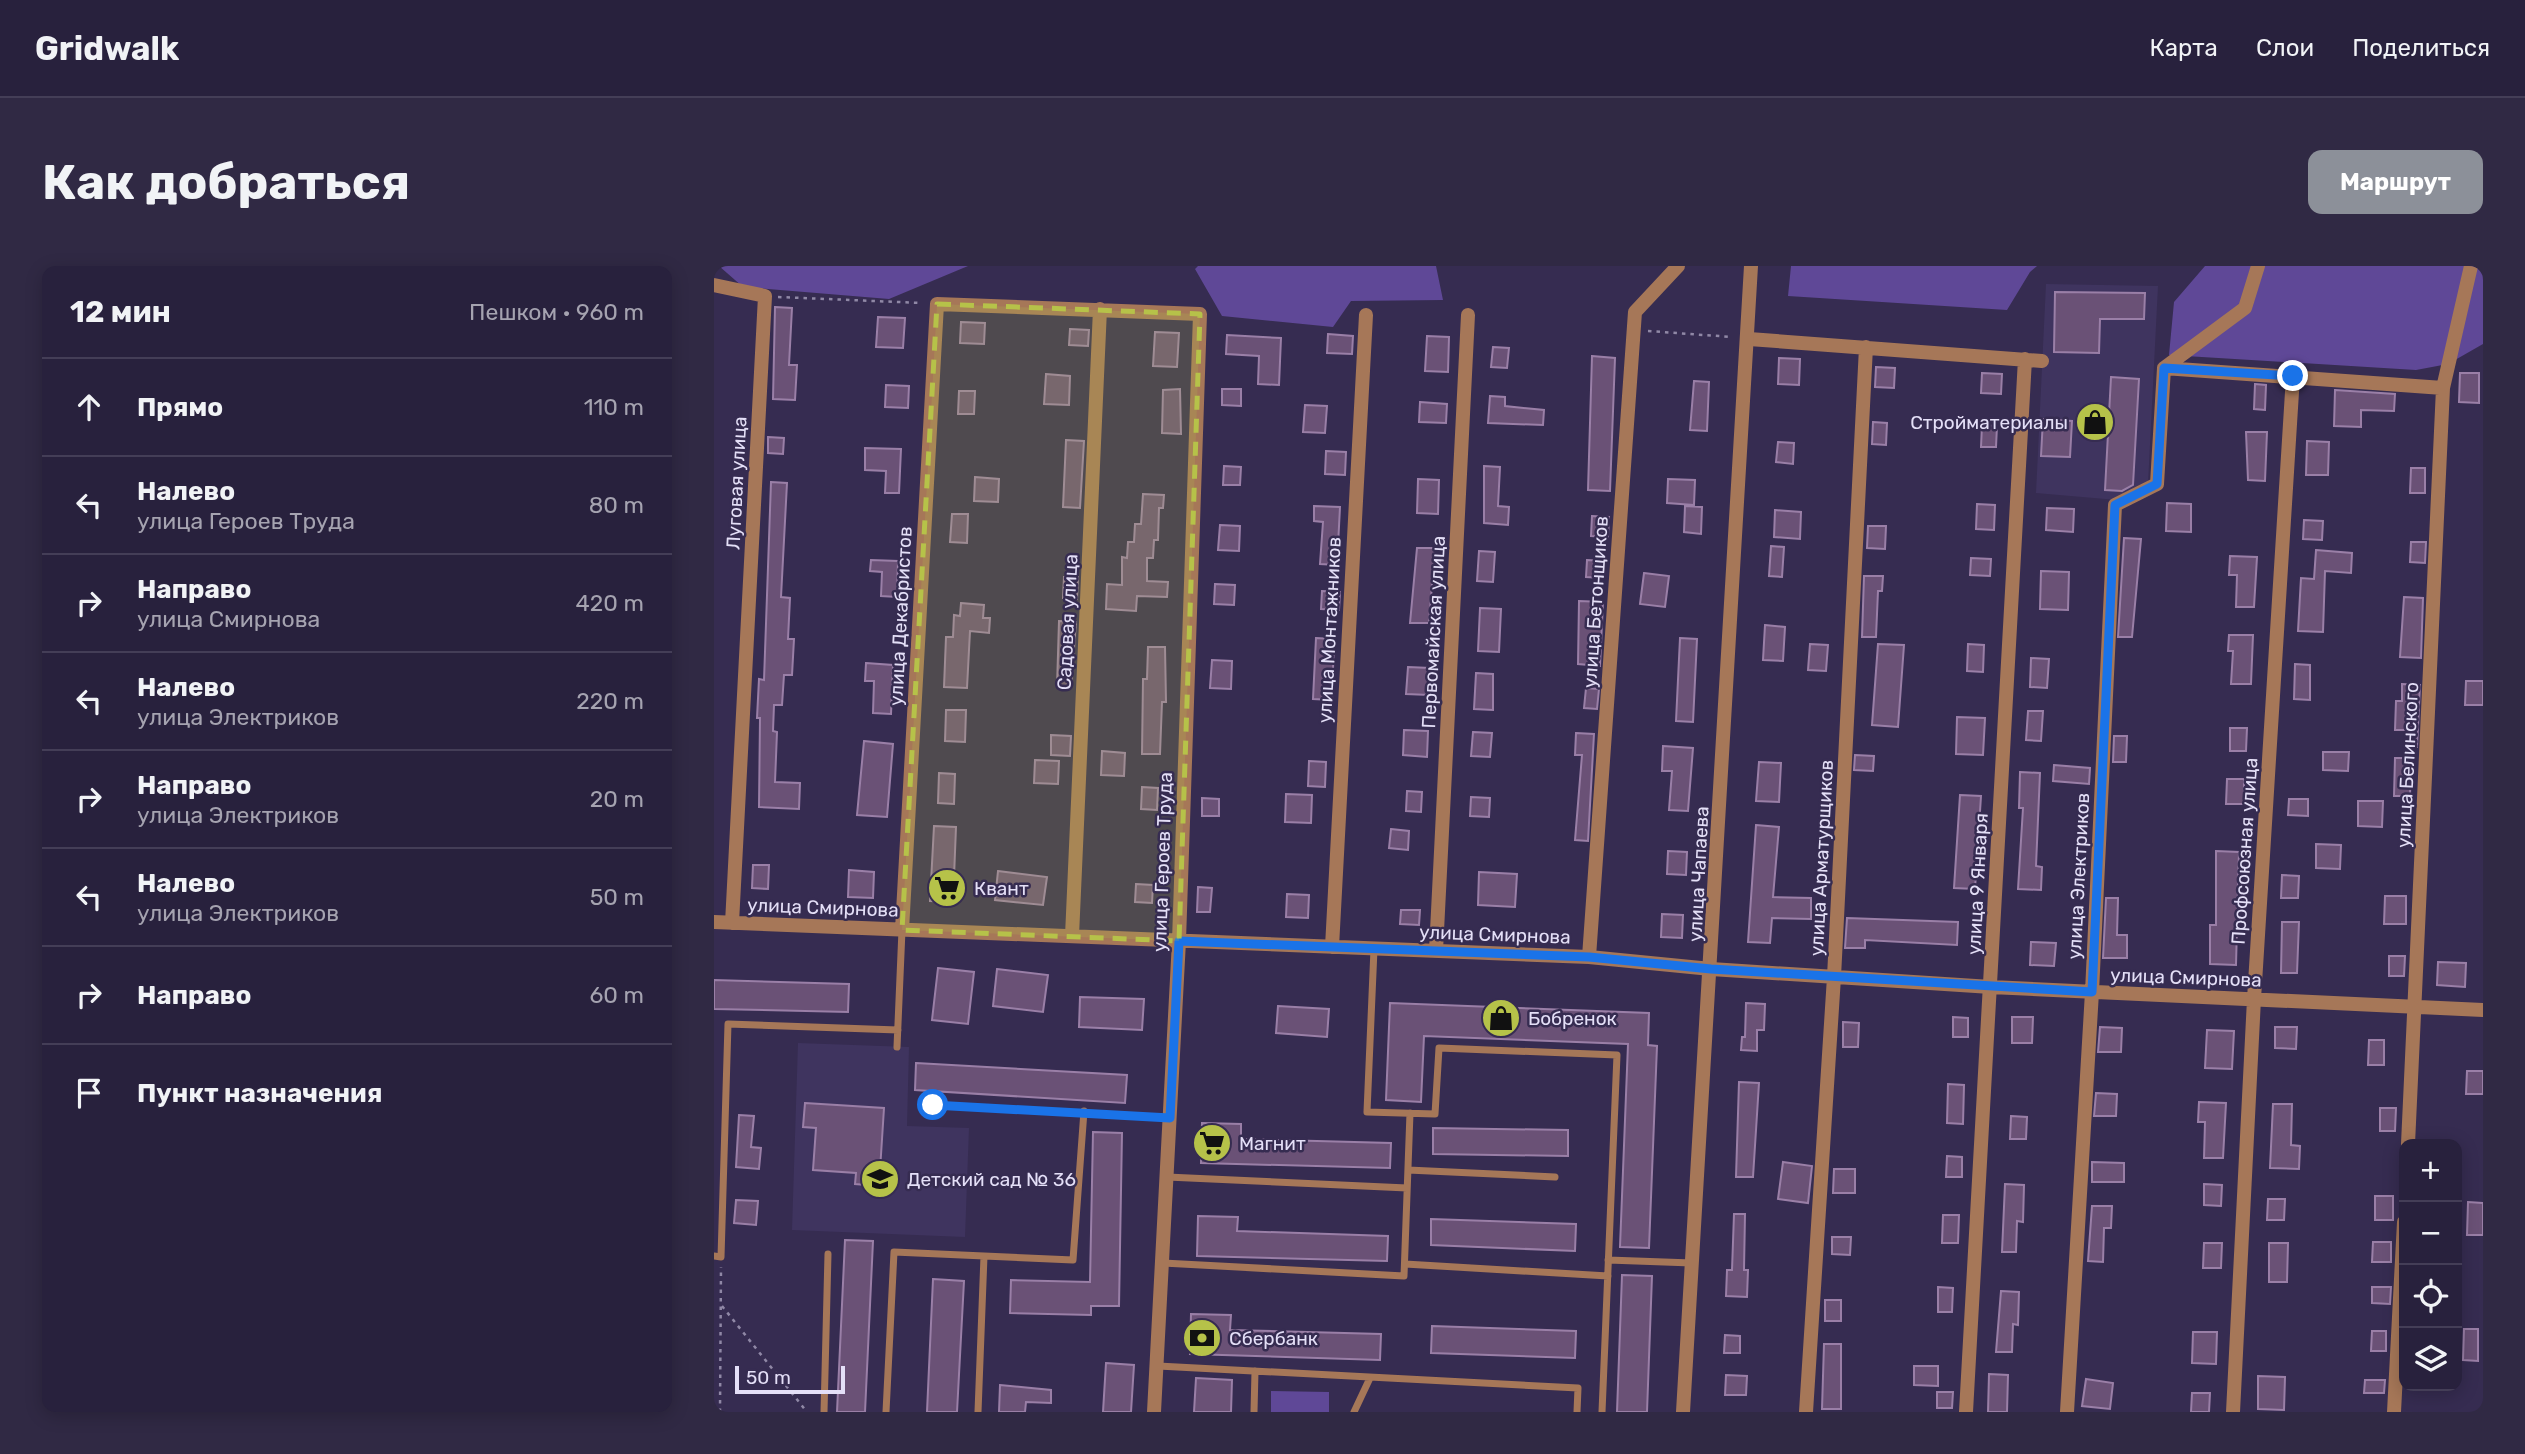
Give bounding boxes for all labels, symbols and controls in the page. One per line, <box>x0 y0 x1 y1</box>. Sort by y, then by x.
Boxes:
text: Gridwalk <box>35 29 179 68</box>
text: Карта <box>2149 34 2218 62</box>
text: Слои <box>2256 34 2314 62</box>
text: Поделиться <box>2352 34 2490 62</box>
button: Маршрут <box>2308 150 2483 214</box>
text: Как добраться <box>42 153 410 211</box>
text: 12 мин <box>70 294 171 330</box>
text: Пешком · 960 m <box>469 298 644 326</box>
route end <box>2277 360 2308 391</box>
icon: ahead <box>70 388 108 426</box>
text: Прямо <box>137 392 223 423</box>
text: 110 m <box>584 393 644 421</box>
shop icon: Стройматериалы <box>2074 401 2116 443</box>
place label: Стройматериалы <box>1910 411 2068 434</box>
street label: Луговая улица <box>722 416 751 550</box>
text: Налево <box>137 476 235 507</box>
icon: left <box>70 486 108 524</box>
text: 80 m <box>589 491 644 519</box>
text: улица Героев Труда <box>137 507 355 535</box>
street label: улица Бетонщиков <box>1578 515 1613 689</box>
street label: улица Декабристов <box>884 526 917 706</box>
street label: Первомайская улица <box>1417 535 1450 729</box>
street label: улица Монтажников <box>1313 536 1346 724</box>
street label: Садовая улица <box>1052 553 1083 691</box>
text: Направо <box>137 574 251 605</box>
icon: right <box>70 584 108 622</box>
text: 420 m <box>576 589 644 617</box>
text: улица Смирнова <box>137 605 320 633</box>
text: Налево <box>137 672 235 703</box>
street label: улица Белинского <box>2392 681 2423 849</box>
icon: left <box>70 682 108 720</box>
text: 220 m <box>576 687 644 715</box>
text: улица Электриков <box>137 703 339 731</box>
street label: Профсоюзная улица <box>2226 757 2263 945</box>
street label: улица Арматурщиков <box>1805 759 1838 957</box>
text: Направо <box>137 770 251 801</box>
street label: улица Героев Труда <box>1148 772 1177 952</box>
icon: right <box>70 780 108 818</box>
text: 20 m <box>590 785 644 813</box>
street label: улица Электриков <box>2063 792 2094 960</box>
text: улица Электриков <box>137 801 339 829</box>
street label: улица Чапаева <box>1683 806 1714 942</box>
street label: улица 9 Января <box>1962 812 1993 956</box>
supermarket icon: Квант <box>926 867 968 909</box>
text: Налево <box>137 868 235 899</box>
place label: Квант <box>974 877 1029 900</box>
icon: left <box>70 878 108 916</box>
text: 50 m <box>590 883 644 911</box>
street label: улица Смирнова <box>747 893 899 922</box>
text: улица Электриков <box>137 899 339 927</box>
street label: улица Смирнова <box>1419 920 1571 949</box>
street label: улица Смирнова <box>2110 963 2262 992</box>
icon: right <box>70 976 108 1014</box>
text: Направо <box>137 980 251 1011</box>
text: 60 m <box>589 981 644 1009</box>
shop icon: Бобренок <box>1480 997 1522 1039</box>
place label: Бобренок <box>1528 1007 1617 1030</box>
icon: arrive <box>70 1074 108 1112</box>
text: Пункт назначения <box>137 1078 382 1109</box>
route start <box>917 1089 948 1120</box>
supermarket icon: Магнит <box>1191 1122 1233 1164</box>
place label: Магнит <box>1239 1132 1306 1155</box>
map controls <box>2399 1139 2462 1391</box>
button: + <box>2399 1139 2462 1202</box>
school or university icon: Детский сад № 36 <box>859 1158 901 1200</box>
place label: Детский сад № 36 <box>907 1168 1076 1191</box>
button: − <box>2399 1202 2462 1265</box>
button: locate <box>2399 1265 2462 1328</box>
bank icon: Сбербанк <box>1181 1317 1223 1359</box>
place label: Сбербанк <box>1229 1327 1318 1350</box>
button: layers <box>2399 1328 2462 1391</box>
scale bar <box>735 1363 845 1395</box>
text: 50 m <box>746 1366 791 1389</box>

